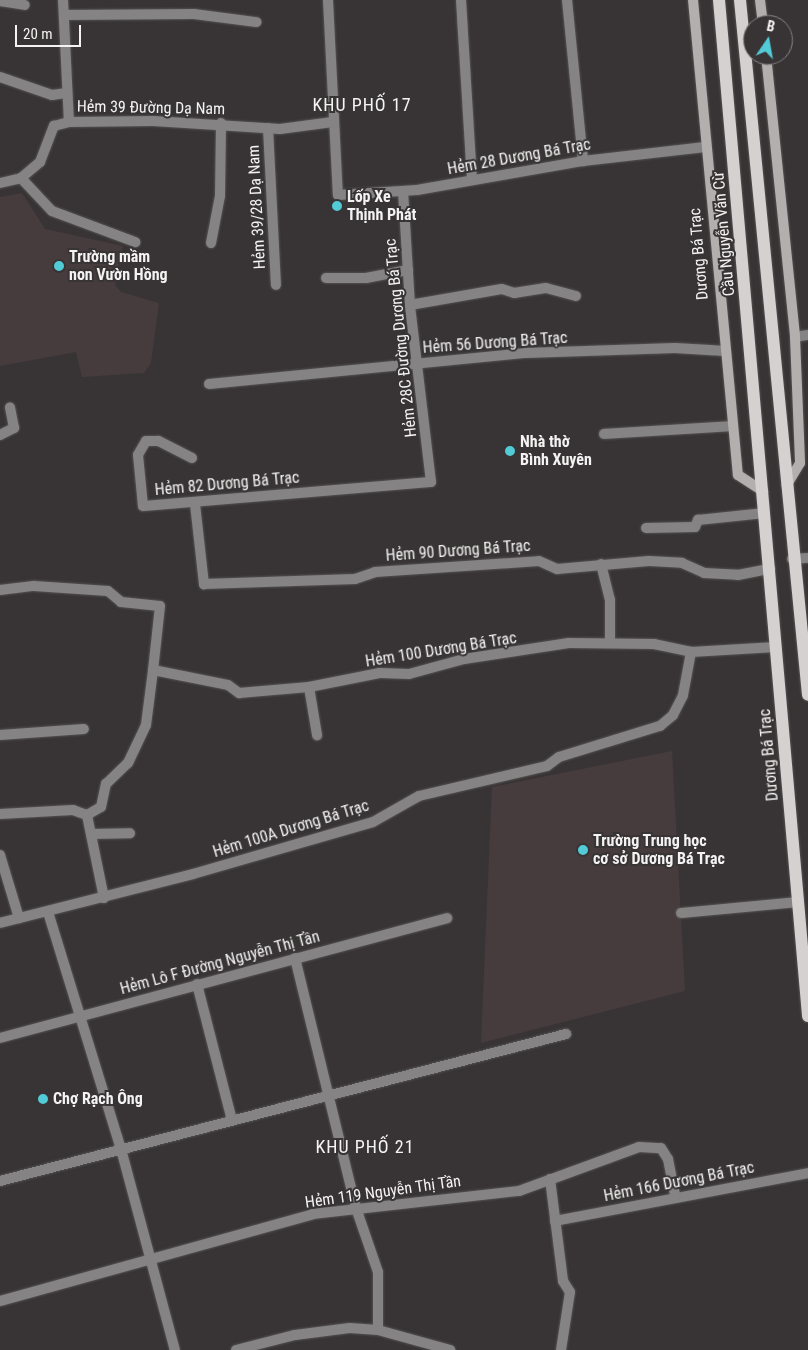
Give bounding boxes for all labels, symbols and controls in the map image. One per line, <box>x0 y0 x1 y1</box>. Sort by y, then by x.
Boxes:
scale bar <box>18 15 84 47</box>
north arrow <box>743 15 793 65</box>
text: B <box>765 18 776 35</box>
text: 20 m <box>23 25 53 43</box>
district label: KHU PHỐ 17 <box>311 94 413 116</box>
street label: Hẻm 39 Đường Dạ Nam <box>77 97 225 119</box>
street label: Hẻm 28 Dương Bá Trạc <box>446 135 592 179</box>
street label: Hẻm 39/28 Dạ Nam <box>244 144 270 270</box>
street label: Cầu Nguyễn Văn Cừ <box>709 171 739 297</box>
place label: Lốp Xe Thịnh Phát <box>347 187 416 225</box>
marker: Lốp Xe Thịnh Phát <box>331 200 343 212</box>
street label: Dương Bá Trạc <box>685 207 713 301</box>
street label: Hẻm 28C Đường Dương Bá Trạc <box>381 238 421 438</box>
place label: Trường mầm non Vườn Hồng <box>69 247 168 285</box>
marker: Trường mầm non Vườn Hồng <box>53 260 65 272</box>
street label: Hẻm 56 Dương Bá Trạc <box>422 328 568 358</box>
place label: Nhà thờ Bình Xuyên <box>520 432 592 470</box>
marker: Nhà thờ Bình Xuyên <box>504 445 516 457</box>
street label: Hẻm 82 Dương Bá Trạc <box>154 468 300 500</box>
street label: Hẻm 90 Dương Bá Trạc <box>385 536 531 566</box>
street label: Hẻm 100 Dương Bá Trạc <box>364 629 518 671</box>
street label: Dương Bá Trạc <box>755 708 783 802</box>
street label: Hẻm 100A Dương Bá Trạc <box>211 796 371 862</box>
place label: Trường Trung học cơ sở Dương Bá Trạc <box>593 831 725 869</box>
marker: Trường Trung học cơ sở Dương Bá Trạc <box>577 844 589 856</box>
street label: Hẻm Lô F Đường Nguyễn Thị Tần <box>118 927 322 999</box>
place label: Chợ Rạch Ông <box>53 1089 143 1109</box>
marker: Chợ Rạch Ông <box>37 1093 49 1105</box>
district label: KHU PHỐ 21 <box>314 1136 416 1158</box>
street label: Hẻm 166 Dương Bá Trạc <box>602 1158 756 1206</box>
street label: Hẻm 119 Nguyễn Thị Tần <box>304 1172 462 1212</box>

